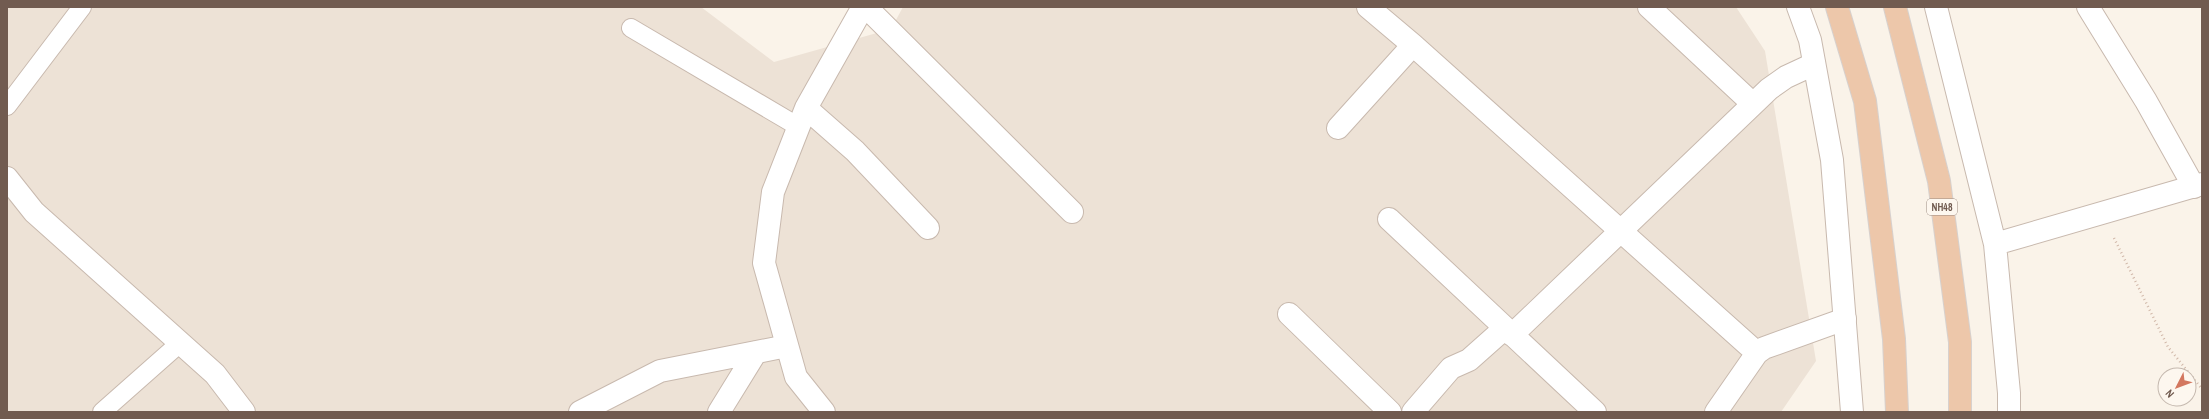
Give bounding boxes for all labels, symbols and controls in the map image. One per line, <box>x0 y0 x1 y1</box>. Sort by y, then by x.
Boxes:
road number: NH48 <box>1927 199 1957 215</box>
north arrow <box>2157 367 2197 407</box>
text: N <box>2162 387 2177 401</box>

